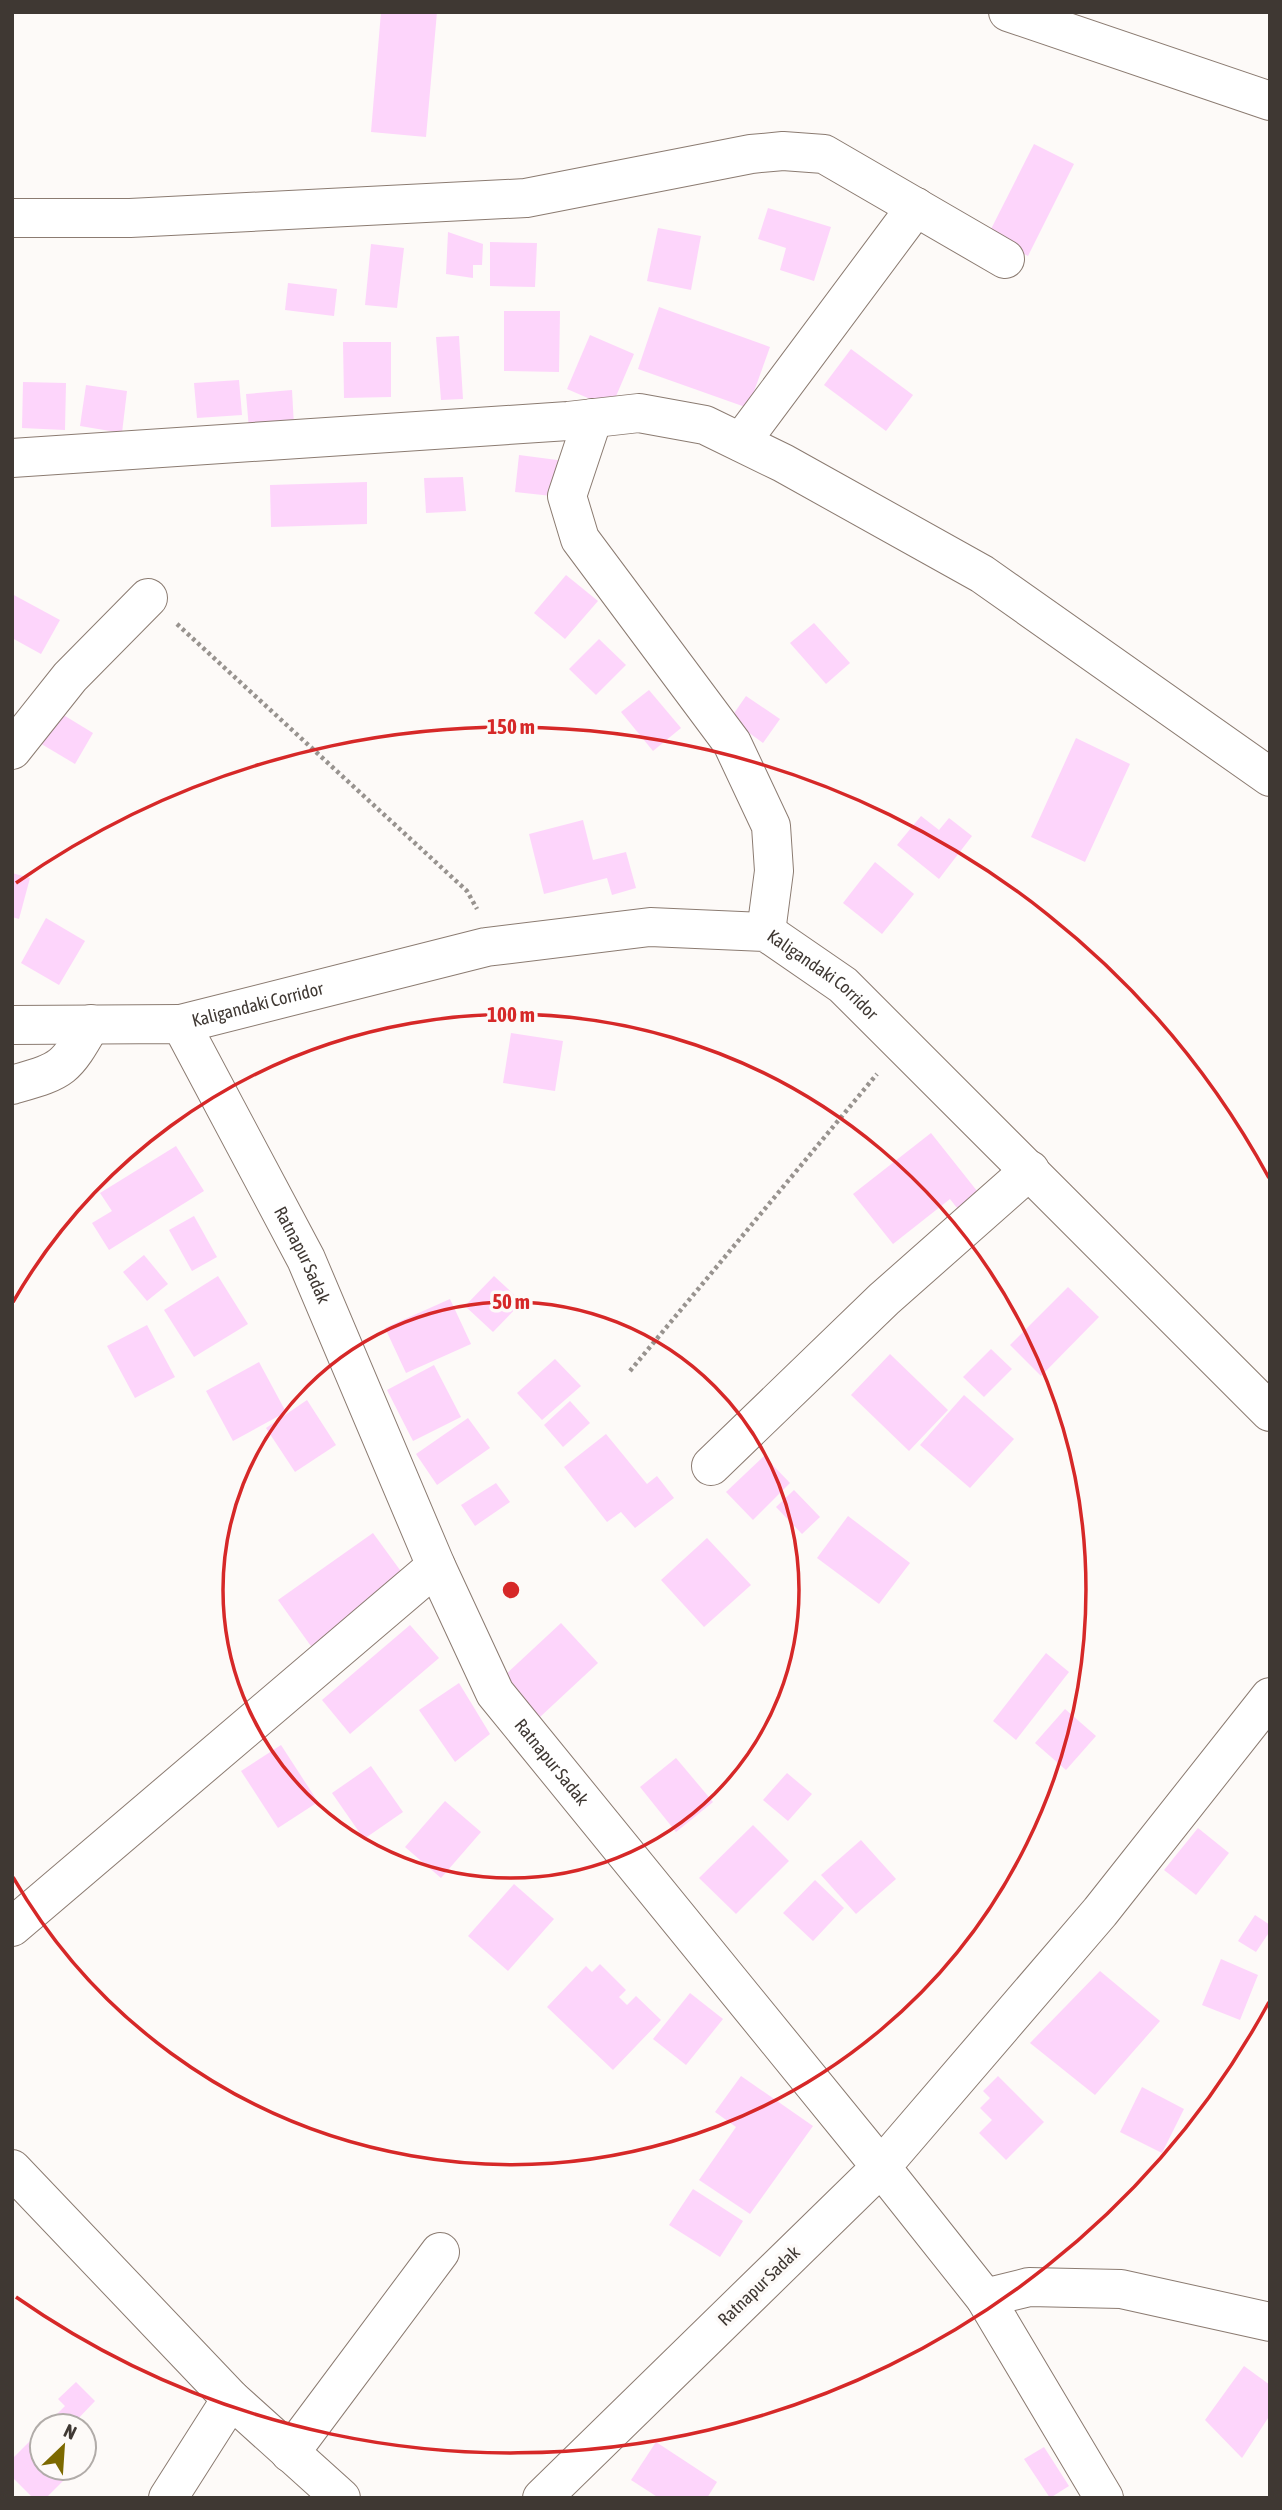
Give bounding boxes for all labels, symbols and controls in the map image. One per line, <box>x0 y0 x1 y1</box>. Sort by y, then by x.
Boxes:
text: 150 m <box>487 714 535 738</box>
street label: Kaligandaki Corridor <box>763 925 883 1024</box>
street label: Kaligandaki Corridor <box>190 977 326 1031</box>
text: 100 m <box>487 1002 535 1026</box>
street label: Ratnapur Sadak <box>270 1203 335 1307</box>
text: 50 m <box>492 1289 530 1313</box>
centre of rings <box>499 1578 523 1602</box>
street label: Ratnapur Sadak <box>510 1714 593 1810</box>
street label: Ratnapur Sadak <box>713 2241 804 2330</box>
north arrow <box>28 2412 98 2482</box>
text: N <box>60 2419 80 2444</box>

